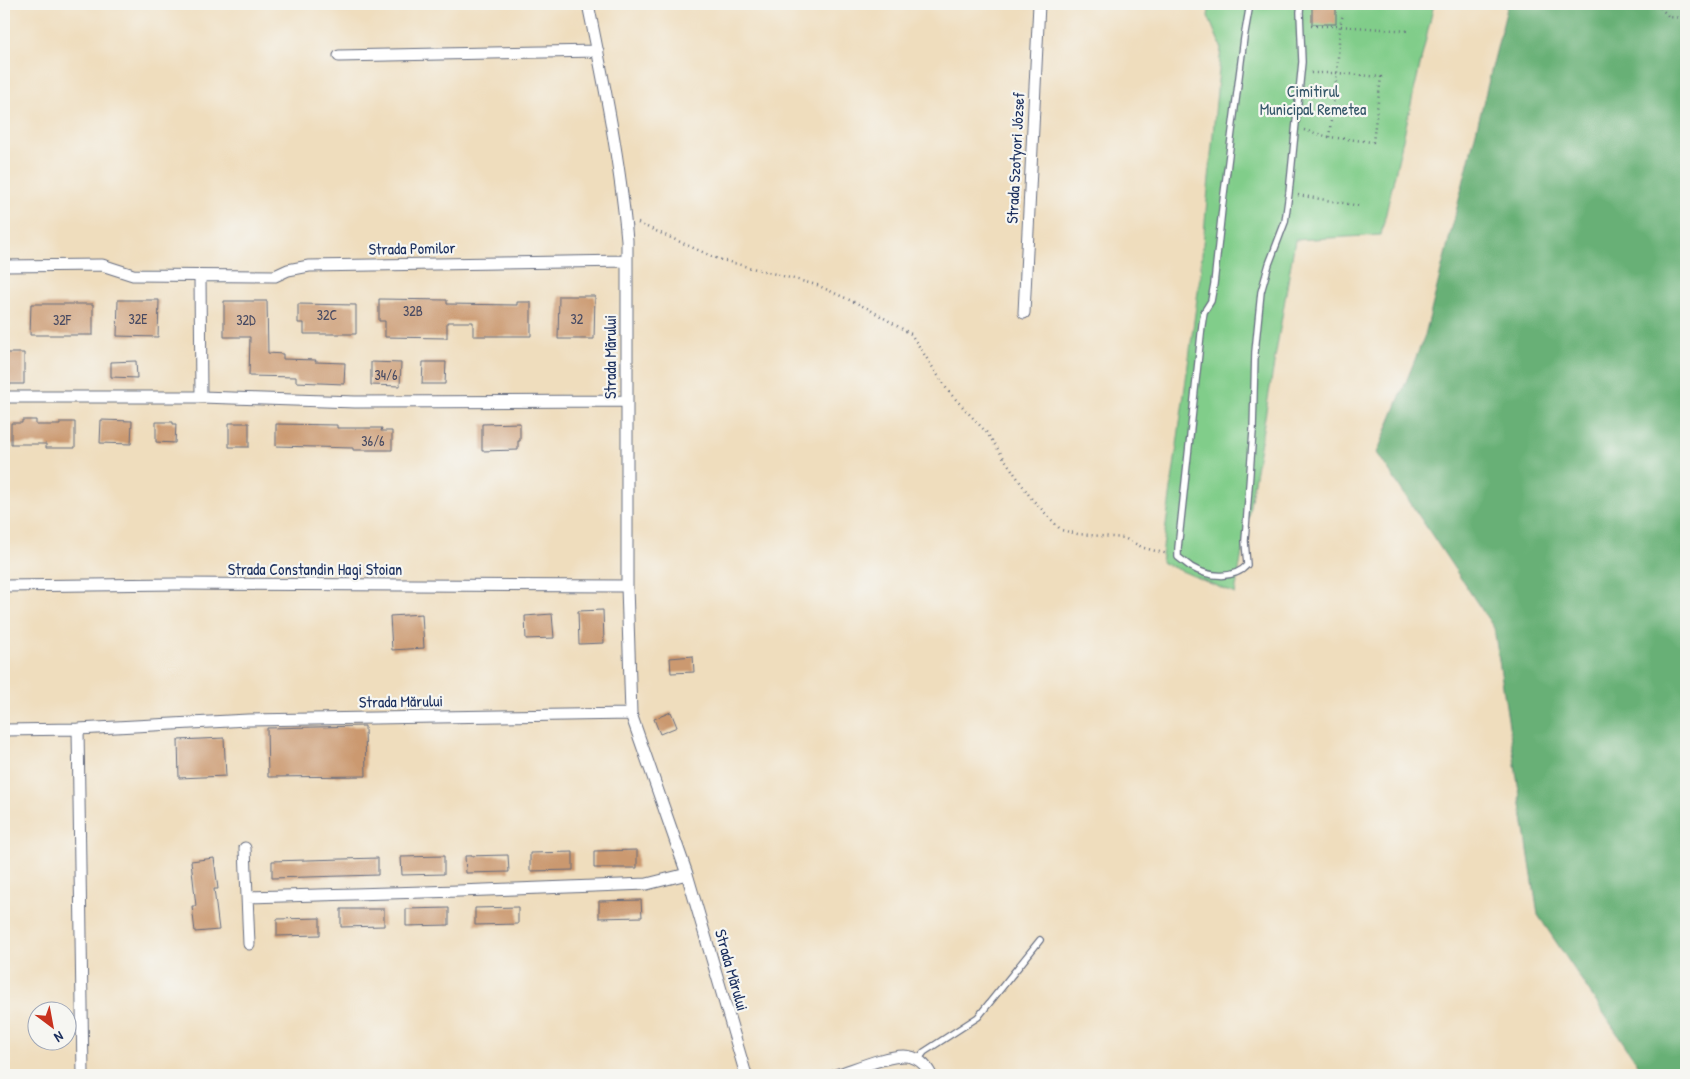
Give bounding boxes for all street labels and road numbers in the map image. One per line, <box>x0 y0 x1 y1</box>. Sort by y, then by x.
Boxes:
street label: Strada Szotyori József <box>1001 91 1029 224</box>
street label: Strada Pomilor <box>368 236 456 260</box>
street label: Strada Mărului <box>599 315 621 399</box>
street label: Strada Constandin Hagi Stoian <box>228 558 402 580</box>
street label: Strada Mărului <box>359 689 443 713</box>
street label: Strada Mărului <box>710 927 754 1013</box>

